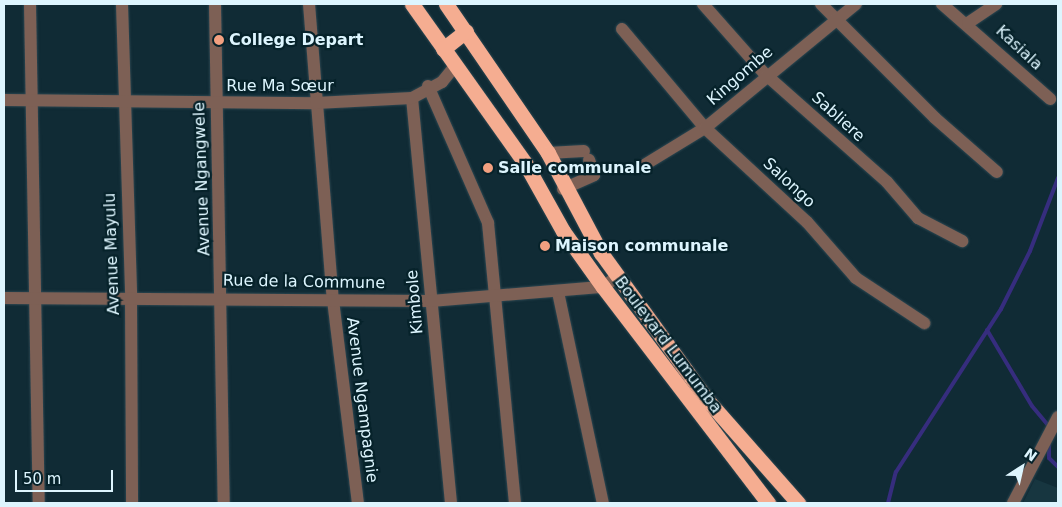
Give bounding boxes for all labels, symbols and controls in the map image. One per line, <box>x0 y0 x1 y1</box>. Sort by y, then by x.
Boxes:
street label: Kasiala <box>992 22 1046 74</box>
place label: College Depart <box>229 30 363 50</box>
marker: College Depart <box>213 34 225 46</box>
street label: Kingombe <box>703 42 777 110</box>
street label: Rue Ma Sœur <box>226 76 334 96</box>
street label: Sabliere <box>807 88 869 146</box>
street label: Avenue Ngangwele <box>190 102 214 256</box>
street label: Salongo <box>759 154 819 212</box>
place label: Salle communale <box>498 158 651 178</box>
marker: Salle communale <box>482 162 494 174</box>
street label: Avenue Mayulu <box>100 193 124 315</box>
place label: Maison communale <box>555 236 728 256</box>
marker: Maison communale <box>539 240 551 252</box>
street label: Kimbole <box>403 269 427 335</box>
street label: Rue de la Commune <box>223 271 385 293</box>
street label: Boulevard Lumumba <box>610 273 726 417</box>
street label: Avenue Ngampagnie <box>342 316 382 484</box>
north arrow <box>997 442 1047 492</box>
text: N <box>1021 445 1040 465</box>
scale bar <box>18 460 115 492</box>
text: 50 m <box>23 470 61 488</box>

